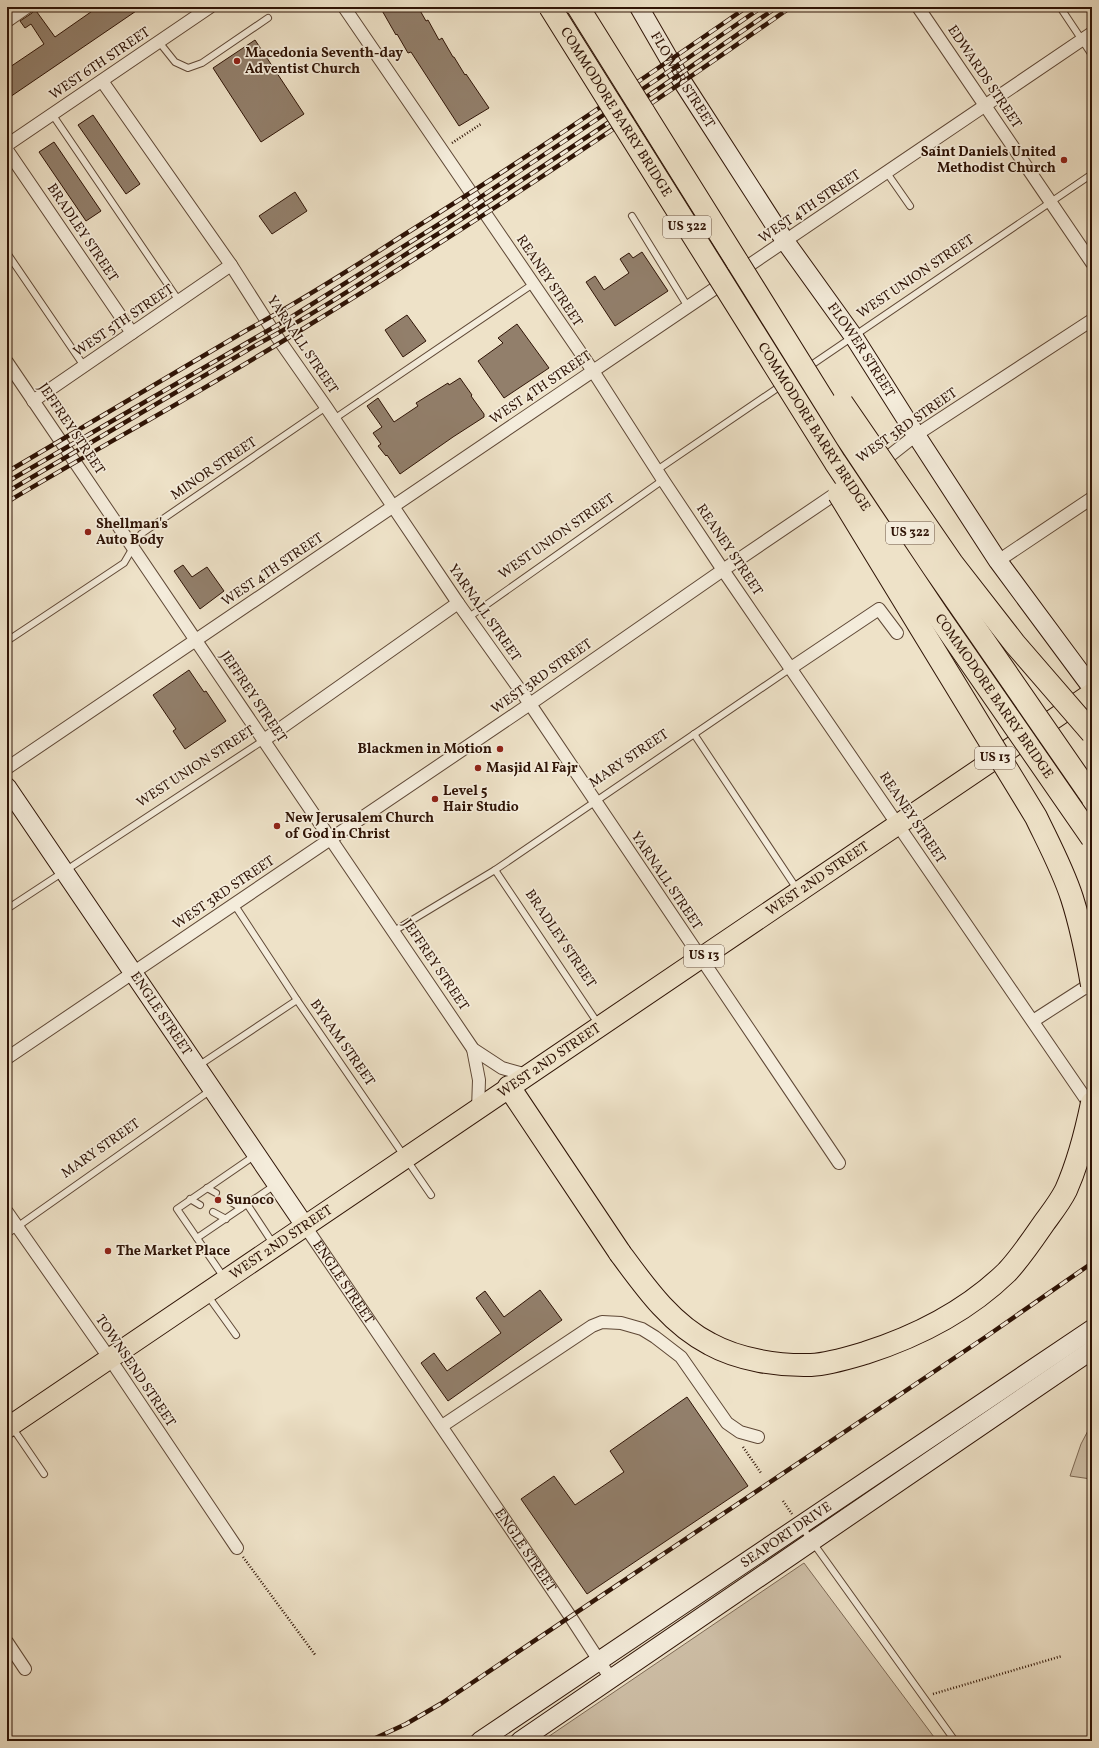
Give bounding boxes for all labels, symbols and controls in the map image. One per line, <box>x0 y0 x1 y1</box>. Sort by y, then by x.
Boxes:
street label: EDWARDS STREET <box>942 22 1026 132</box>
street label: WEST 6TH STREET <box>46 23 154 105</box>
street label: COMMODORE BARRY BRIDGE <box>556 24 676 201</box>
street label: FLOWER STREET <box>646 28 719 132</box>
place label: Macedonia Seventh-day Adventist Church <box>245 44 403 79</box>
marker: Macedonia Seventh-day Adventist Church <box>232 56 242 66</box>
place label: Saint Daniels United Methodist Church <box>921 143 1056 178</box>
marker: Saint Daniels United Methodist Church <box>1059 155 1069 165</box>
street label: WEST 4TH STREET <box>755 166 865 248</box>
street label: BRADLEY STREET <box>42 180 122 286</box>
road number: US 322 <box>663 216 711 238</box>
street label: REANEY STREET <box>511 231 587 331</box>
street label: WEST UNION STREET <box>854 231 978 323</box>
street label: WEST 5TH STREET <box>70 280 178 362</box>
street label: YARNALL STREET <box>262 292 342 398</box>
street label: FLOWER STREET <box>823 299 899 401</box>
street label: COMMODORE BARRY BRIDGE <box>753 339 875 515</box>
street label: WEST 4TH STREET <box>486 347 596 429</box>
street label: JEFFREY STREET <box>33 379 109 479</box>
street label: WEST 3RD STREET <box>853 384 961 468</box>
street label: MINOR STREET <box>167 433 261 505</box>
street label: WEST UNION STREET <box>495 490 619 584</box>
street label: REANEY STREET <box>691 500 767 600</box>
place label: Shellman's Auto Body <box>96 515 168 550</box>
road number: US 322 <box>886 522 934 544</box>
marker: Shellman's Auto Body <box>83 527 93 537</box>
street label: WEST 4TH STREET <box>218 529 328 611</box>
street label: YARNALL STREET <box>443 560 525 666</box>
street label: COMMODORE BARRY BRIDGE <box>930 610 1058 783</box>
street label: WEST 3RD STREET <box>488 635 596 719</box>
street label: JEFFREY STREET <box>215 647 291 747</box>
street label: WEST UNION STREET <box>133 722 259 812</box>
street label: MARY STREET <box>585 725 673 793</box>
place label: Blackmen in Motion <box>357 740 492 759</box>
marker: Blackmen in Motion <box>495 744 505 754</box>
road number: US 13 <box>975 747 1015 769</box>
place label: Masjid Al Fajr <box>486 759 578 778</box>
marker: Masjid Al Fajr <box>473 763 483 773</box>
street label: REANEY STREET <box>874 768 950 868</box>
place label: Level 5 Hair Studio <box>443 782 519 817</box>
marker: Level 5 Hair Studio <box>430 794 440 804</box>
place label: New Jerusalem Church of God in Christ <box>285 809 434 844</box>
marker: New Jerusalem Church of God in Christ <box>272 821 282 831</box>
street label: YARNALL STREET <box>626 828 706 934</box>
street label: WEST 2ND STREET <box>762 837 873 921</box>
street label: WEST 3RD STREET <box>169 852 279 934</box>
street label: BRADLEY STREET <box>520 886 600 992</box>
street label: JEFFREY STREET <box>397 915 473 1015</box>
road number: US 13 <box>684 945 724 967</box>
street label: ENGLE STREET <box>126 968 196 1059</box>
street label: BYRAM STREET <box>305 996 379 1090</box>
street label: WEST 2ND STREET <box>494 1019 605 1102</box>
street label: MARY STREET <box>58 1115 144 1183</box>
place label: Sunoco <box>226 1191 274 1210</box>
marker: Sunoco <box>213 1195 223 1205</box>
street label: WEST 2ND STREET <box>226 1201 336 1284</box>
street label: ENGLE STREET <box>308 1237 378 1328</box>
place label: The Market Place <box>116 1242 230 1261</box>
marker: The Market Place <box>103 1246 113 1256</box>
street label: TOWNSEND STREET <box>90 1311 180 1431</box>
street label: SEAPORT DRIVE <box>737 1497 835 1572</box>
street label: ENGLE STREET <box>490 1505 561 1596</box>

